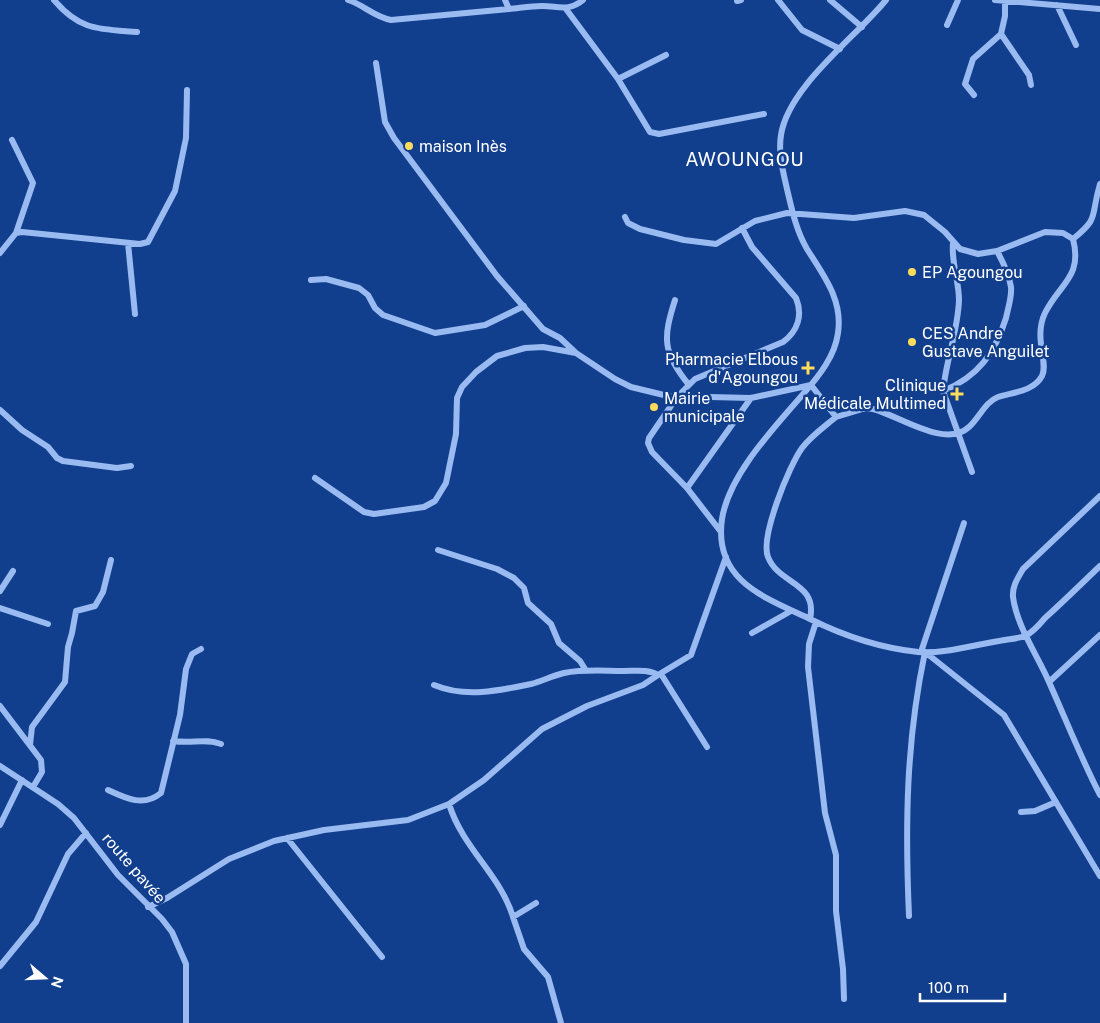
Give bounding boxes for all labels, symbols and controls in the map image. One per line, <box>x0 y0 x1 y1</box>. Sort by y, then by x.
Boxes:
place label: maison Inès <box>419 137 507 156</box>
marker: maison Inès <box>403 140 415 152</box>
district label: AWOUNGOU <box>685 148 805 170</box>
place label: EP Agoungou <box>922 263 1023 282</box>
marker: EP Agoungou <box>906 266 918 278</box>
place label: CES Andre Gustave Anguilet <box>922 324 1050 361</box>
marker: CES Andre Gustave Anguilet <box>906 336 918 348</box>
place label: Pharmacie Elbous d'Agoungou <box>665 350 798 387</box>
marker: Pharmacie Elbous d'Agoungou <box>802 362 814 374</box>
place label: Clinique Médicale Multimed <box>804 376 946 413</box>
marker: Clinique Médicale Multimed <box>950 387 964 401</box>
place label: Mairie municipale <box>664 389 745 426</box>
marker: Mairie municipale <box>648 401 660 413</box>
street label: route pavée <box>98 829 170 907</box>
north arrow <box>20 953 70 1003</box>
scale bar <box>920 970 1005 1002</box>
text: N <box>48 974 67 990</box>
text: 100 m <box>928 979 969 996</box>

